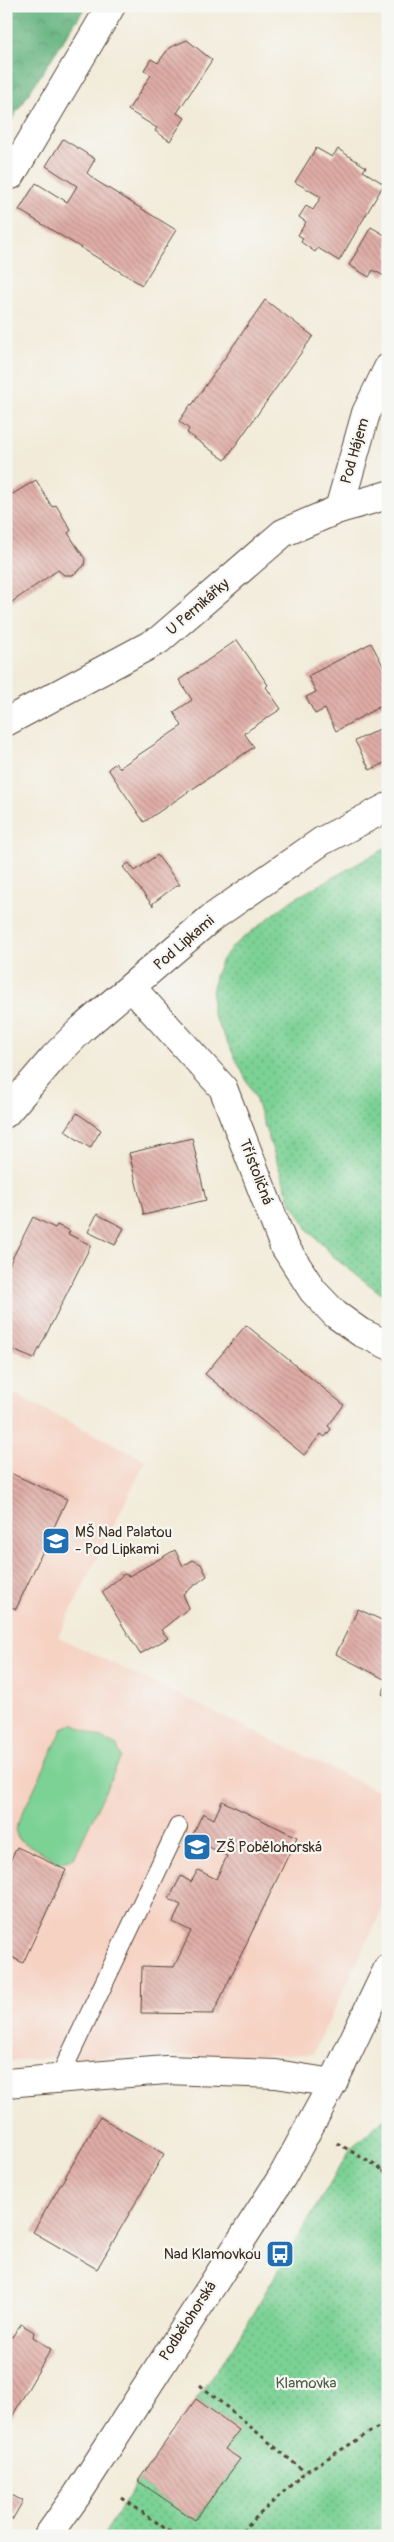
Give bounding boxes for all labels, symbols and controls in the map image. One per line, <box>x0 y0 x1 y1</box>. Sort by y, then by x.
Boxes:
street label: Pod Hájem <box>337 416 373 486</box>
street label: U Pernikářky <box>163 574 234 639</box>
street label: Pod Lipkami <box>150 911 219 975</box>
street label: Třístoličná <box>235 1137 277 1207</box>
place label: MŠ Nad Palatou - Pod Lipkami <box>75 1523 172 1559</box>
school or university icon: MŠ Nad Palatou - Pod Lipkami <box>41 1526 71 1556</box>
school or university icon: ZŠ Pobělohorská <box>182 1832 212 1862</box>
place label: ZŠ Pobělohorská <box>216 1838 322 1857</box>
bus stop icon: Nad Klamovkou <box>265 2239 295 2269</box>
place label: Nad Klamovkou <box>164 2245 261 2264</box>
street label: Podbělohorská <box>155 2278 221 2364</box>
park label: Klamovka <box>276 2374 336 2393</box>

